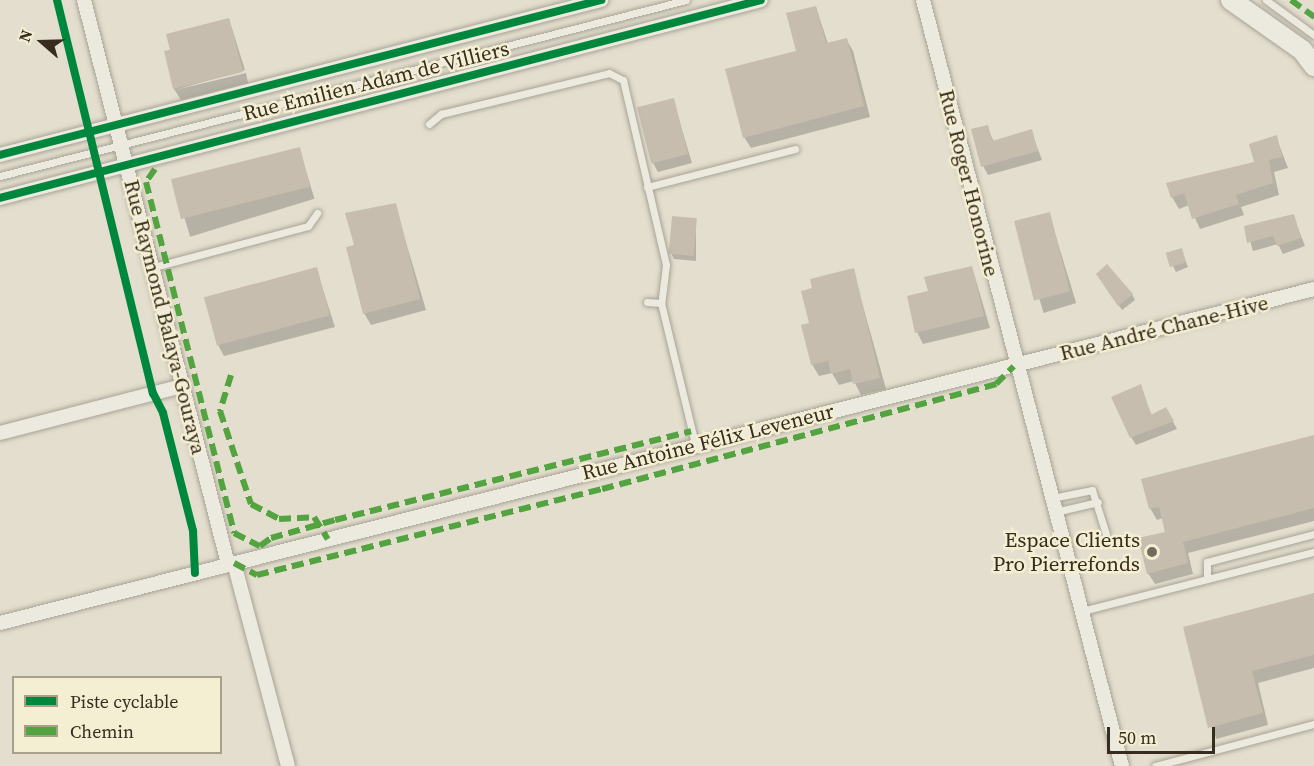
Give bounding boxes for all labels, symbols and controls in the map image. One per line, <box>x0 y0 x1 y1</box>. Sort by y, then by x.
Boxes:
north arrow <box>12 12 72 72</box>
text: N <box>13 27 37 45</box>
street label: Rue Emilien Adam de Villiers <box>240 36 512 126</box>
street label: Rue Roger Honorine <box>934 87 1004 279</box>
street label: Rue Raymond Balaya-Gouraya <box>119 177 211 457</box>
street label: Rue André Chane-Hive <box>1057 290 1271 366</box>
street label: Rue Antoine Félix Leveneur <box>579 398 837 486</box>
place label: Espace Clients Pro Pierrefonds <box>993 527 1140 577</box>
marker: Espace Clients Pro Pierrefonds <box>1145 545 1159 559</box>
legend <box>12 676 222 754</box>
text: Piste cyclable <box>70 689 179 714</box>
scale bar <box>1110 715 1218 753</box>
text: Chemin <box>70 719 134 744</box>
text: 50 m <box>1118 725 1156 750</box>

